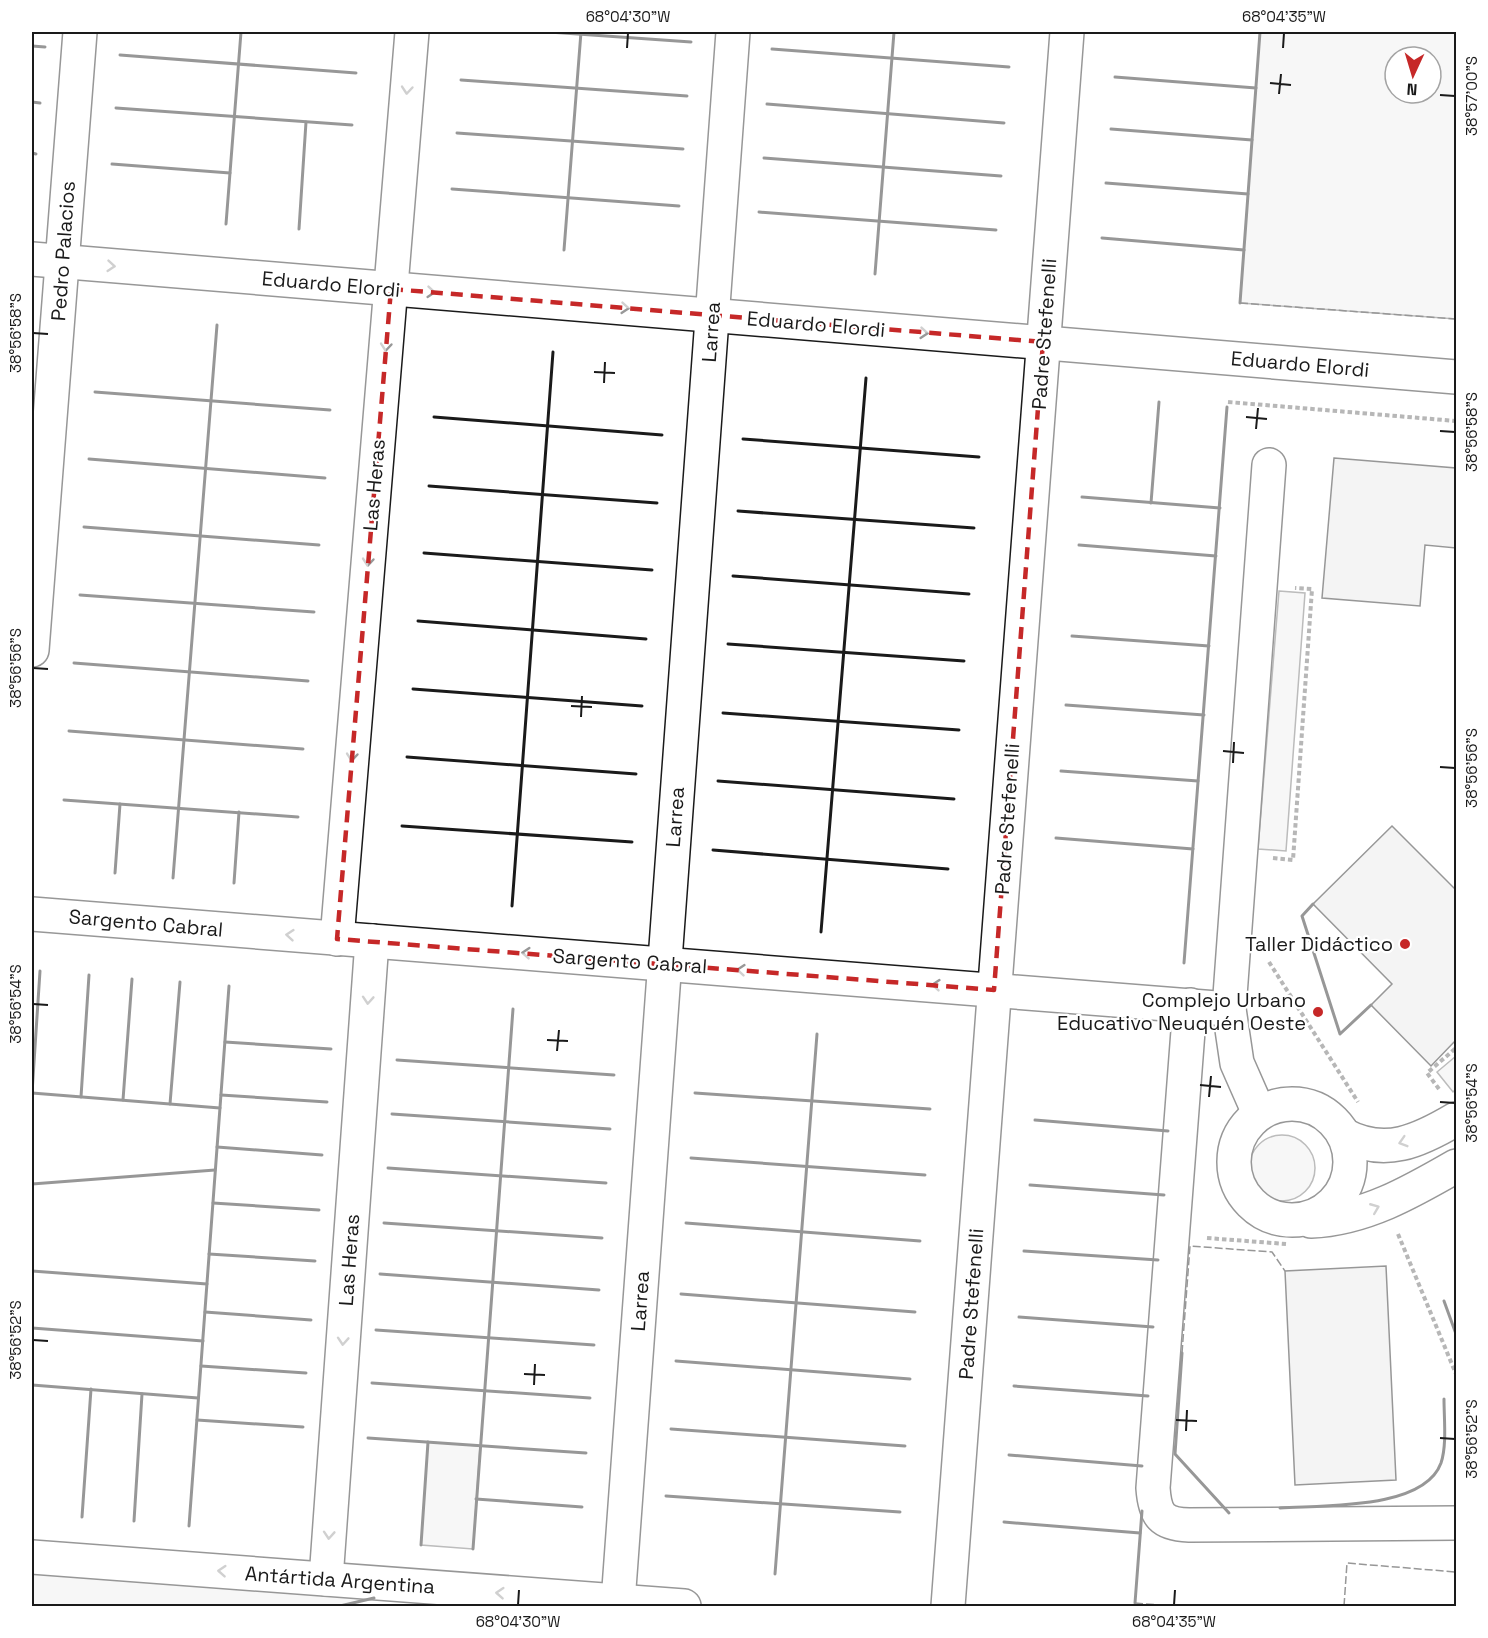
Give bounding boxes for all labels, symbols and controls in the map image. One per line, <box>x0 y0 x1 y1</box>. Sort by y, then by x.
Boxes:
text: 68°04'30"W <box>586 7 670 26</box>
text: 68°04'35"W <box>1242 7 1326 26</box>
north arrow <box>1383 45 1443 105</box>
text: 38°57'00"S <box>1462 56 1481 136</box>
text: N <box>1406 79 1418 100</box>
one-way arrow <box>401 85 414 94</box>
street label: Pedro Palacios <box>45 180 81 322</box>
street label: Padre Stefenelli <box>1026 257 1062 411</box>
one-way arrow <box>106 259 115 272</box>
street label: Eduardo Elordi <box>261 265 401 303</box>
one-way arrow <box>426 285 435 298</box>
text: 38°56'58"S <box>6 293 25 373</box>
one-way arrow <box>620 301 630 314</box>
street label: Larrea <box>696 301 726 363</box>
street label: Eduardo Elordi <box>746 305 886 343</box>
one-way arrow <box>920 326 929 339</box>
one-way arrow <box>380 342 393 351</box>
street label: Eduardo Elordi <box>1230 345 1370 383</box>
text: 38°56'58"S <box>1462 392 1481 472</box>
street label: Las Heras <box>357 438 391 532</box>
one-way arrow <box>362 558 375 567</box>
text: 38°56'56"S <box>6 628 25 708</box>
text: 38°56'56"S <box>1462 728 1481 808</box>
street label: Padre Stefenelli <box>989 742 1025 896</box>
one-way arrow <box>346 752 359 761</box>
street label: Larrea <box>660 786 690 848</box>
street label: Sargento Cabral <box>68 903 224 943</box>
one-way arrow <box>285 929 294 942</box>
place label: Taller Didáctico <box>1245 931 1393 957</box>
marker: Taller Didáctico <box>1398 937 1412 951</box>
street label: Sargento Cabral <box>552 943 708 979</box>
one-way arrow <box>522 947 531 960</box>
text: 38°56'54"S <box>6 964 25 1044</box>
one-way arrow <box>737 964 746 977</box>
one-way arrow <box>931 979 940 992</box>
place label: Complejo Urbano Educativo Neuquén Oeste <box>1057 987 1306 1036</box>
one-way arrow <box>362 995 375 1004</box>
marker: Complejo Urbano Educativo Neuquén Oeste <box>1311 1005 1325 1019</box>
text: 38°56'54"S <box>1462 1063 1481 1143</box>
one-way arrow <box>1398 1135 1408 1148</box>
one-way arrow <box>1369 1202 1379 1215</box>
street label: Las Heras <box>333 1213 365 1307</box>
street label: Padre Stefenelli <box>953 1227 989 1381</box>
street label: Larrea <box>625 1270 655 1332</box>
text: 38°56'52"S <box>6 1300 25 1380</box>
one-way arrow <box>337 1336 350 1345</box>
text: 38°56'52"S <box>1462 1399 1481 1479</box>
one-way arrow <box>323 1531 336 1540</box>
street label: Antártida Argentina <box>244 1560 436 1600</box>
one-way arrow <box>217 1565 226 1578</box>
one-way arrow <box>495 1586 504 1599</box>
text: 68°04'30"W <box>476 1612 560 1631</box>
text: 68°04'35"W <box>1132 1612 1216 1631</box>

